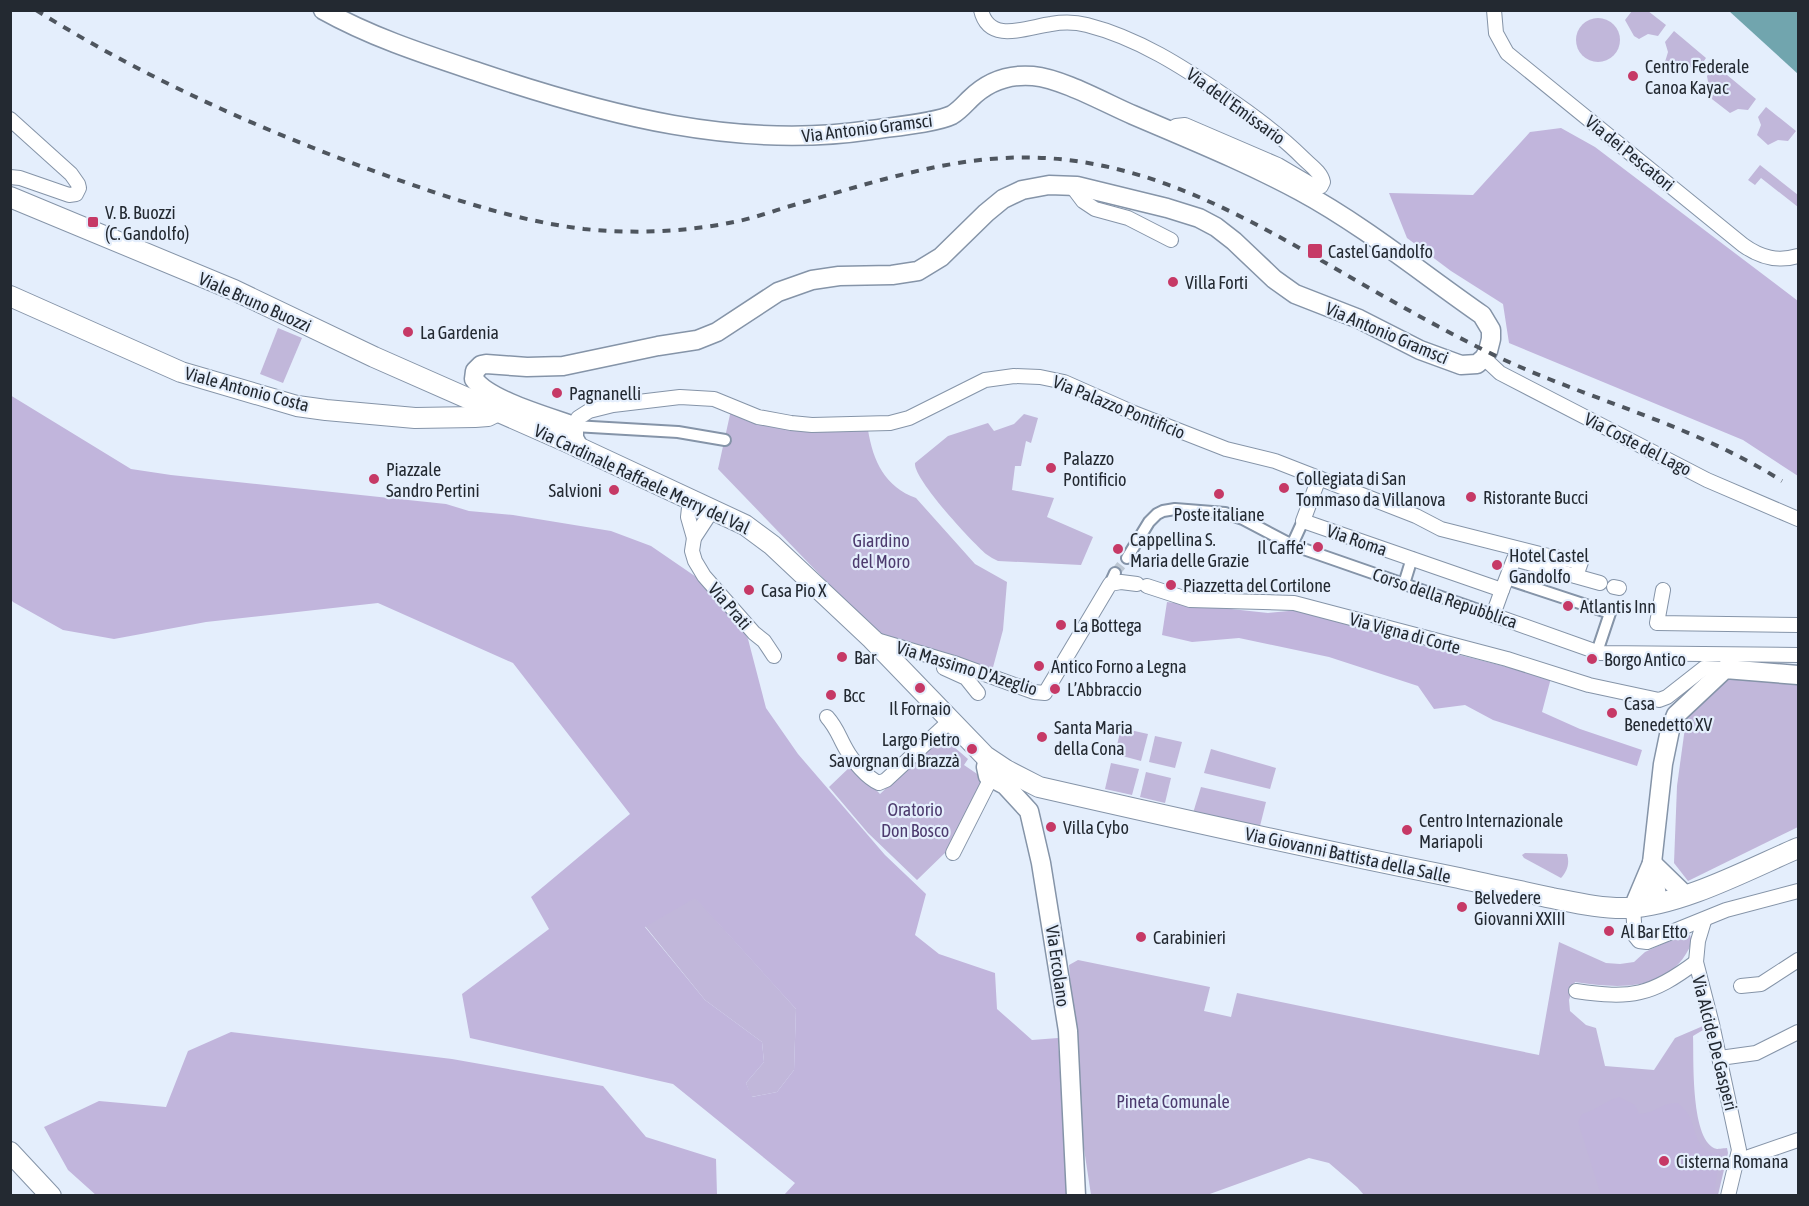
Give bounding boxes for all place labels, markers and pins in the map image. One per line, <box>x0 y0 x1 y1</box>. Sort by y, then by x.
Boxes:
place label: Centro Federale Canoa Kayac <box>1645 56 1749 98</box>
marker: Centro Federale Canoa Kayac <box>1626 69 1640 83</box>
place label: V. B. Buozzi (C. Gandolfo) <box>105 202 189 244</box>
marker: V. B. Buozzi (C. Gandolfo) <box>86 215 100 229</box>
place label: Castel Gandolfo <box>1328 241 1433 262</box>
marker: Castel Gandolfo <box>1306 242 1324 260</box>
place label: Villa Forti <box>1185 272 1248 293</box>
marker: Villa Forti <box>1166 275 1180 289</box>
place label: La Gardenia <box>420 322 499 343</box>
marker: La Gardenia <box>401 325 415 339</box>
place label: Pagnanelli <box>569 383 641 404</box>
marker: Pagnanelli <box>550 386 564 400</box>
place label: Palazzo Pontificio <box>1063 448 1127 490</box>
place label: Piazzale Sandro Pertini <box>386 459 480 501</box>
marker: Palazzo Pontificio <box>1044 461 1058 475</box>
place label: Collegiata di San Tommaso da Villanova <box>1296 468 1446 510</box>
marker: Piazzale Sandro Pertini <box>367 472 381 486</box>
place label: Salvioni <box>549 480 602 501</box>
marker: Collegiata di San Tommaso da Villanova <box>1277 481 1291 495</box>
marker: Salvioni <box>607 483 621 497</box>
marker: Poste italiane <box>1212 487 1226 501</box>
place label: Ristorante Bucci <box>1483 487 1588 508</box>
marker: Ristorante Bucci <box>1464 490 1478 504</box>
place label: Poste italiane <box>1174 504 1264 525</box>
place label: Cappellina S. Maria delle Grazie <box>1130 529 1249 571</box>
place label: Il Caffe' <box>1257 537 1306 558</box>
marker: Il Caffe' <box>1311 540 1325 554</box>
marker: Cappellina S. Maria delle Grazie <box>1111 542 1125 556</box>
place label: Hotel Castel Gandolfo <box>1509 545 1589 587</box>
marker: Hotel Castel Gandolfo <box>1490 558 1504 572</box>
place label: Piazzetta del Cortilone <box>1183 575 1331 596</box>
marker: Piazzetta del Cortilone <box>1164 578 1178 592</box>
place label: Casa Pio X <box>761 580 827 601</box>
marker: Casa Pio X <box>742 583 756 597</box>
place label: Atlantis Inn <box>1580 596 1656 617</box>
marker: Atlantis Inn <box>1561 599 1575 613</box>
place label: La Bottega <box>1073 615 1142 636</box>
marker: La Bottega <box>1054 618 1068 632</box>
place label: Bar <box>854 647 877 668</box>
place label: Borgo Antico <box>1604 649 1686 670</box>
marker: Bar <box>835 650 849 664</box>
marker: Borgo Antico <box>1585 652 1599 666</box>
place label: Antico Forno a Legna <box>1051 656 1187 677</box>
marker: Antico Forno a Legna <box>1032 659 1046 673</box>
place label: L’Abbraccio <box>1067 679 1142 700</box>
marker: Il Fornaio <box>913 681 927 695</box>
marker: L’Abbraccio <box>1048 682 1062 696</box>
place label: Bcc <box>843 685 865 706</box>
marker: Bcc <box>824 688 838 702</box>
place label: Casa Benedetto XV <box>1624 693 1712 735</box>
place label: Il Fornaio <box>889 698 951 719</box>
marker: Casa Benedetto XV <box>1605 706 1619 720</box>
place label: Santa Maria della Cona <box>1054 717 1133 759</box>
place label: Largo Pietro Savorgnan di Brazzà <box>829 729 960 771</box>
marker: Santa Maria della Cona <box>1035 730 1049 744</box>
marker: Largo Pietro Savorgnan di Brazzà <box>965 742 979 756</box>
place label: Centro Internazionale Mariapoli <box>1419 810 1563 852</box>
place label: Villa Cybo <box>1063 817 1129 838</box>
marker: Villa Cybo <box>1044 820 1058 834</box>
marker: Centro Internazionale Mariapoli <box>1400 823 1414 837</box>
place label: Belvedere Giovanni XXIII <box>1474 887 1566 929</box>
marker: Belvedere Giovanni XXIII <box>1455 900 1469 914</box>
place label: Al Bar Etto <box>1621 921 1688 942</box>
marker: Al Bar Etto <box>1602 924 1616 938</box>
place label: Carabinieri <box>1153 927 1226 948</box>
marker: Carabinieri <box>1134 930 1148 944</box>
place label: Cisterna Romana <box>1676 1151 1789 1172</box>
marker: Cisterna Romana <box>1657 1154 1671 1168</box>

